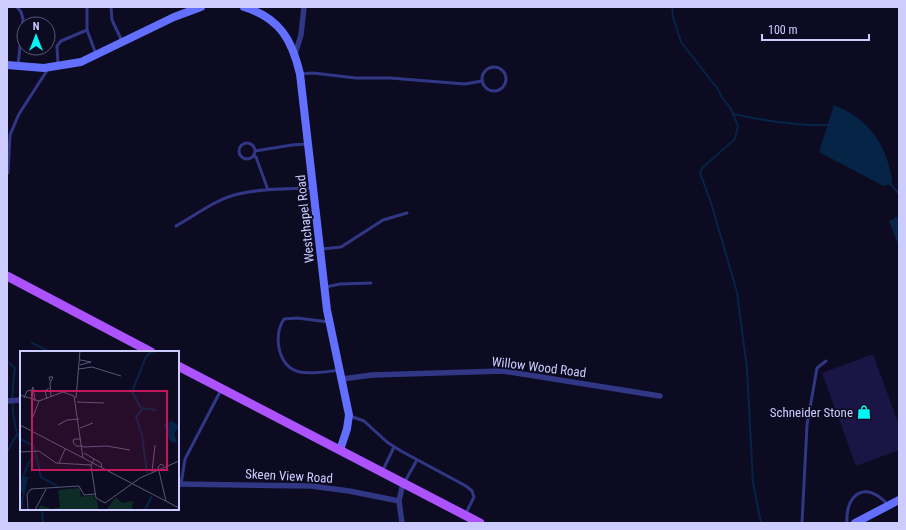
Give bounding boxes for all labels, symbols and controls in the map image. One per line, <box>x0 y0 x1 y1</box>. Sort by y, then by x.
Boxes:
north arrow <box>16 16 56 56</box>
scale bar <box>762 16 869 42</box>
text: N <box>33 20 40 33</box>
text: 100 m <box>768 23 798 37</box>
street label: Westchapel Road <box>293 174 317 264</box>
inset map <box>20 351 179 510</box>
street label: Willow Wood Road <box>491 354 587 380</box>
shop icon: Schneider Stone <box>856 404 872 420</box>
place label: Schneider Stone <box>770 405 853 420</box>
street label: Skeen View Road <box>245 466 333 486</box>

